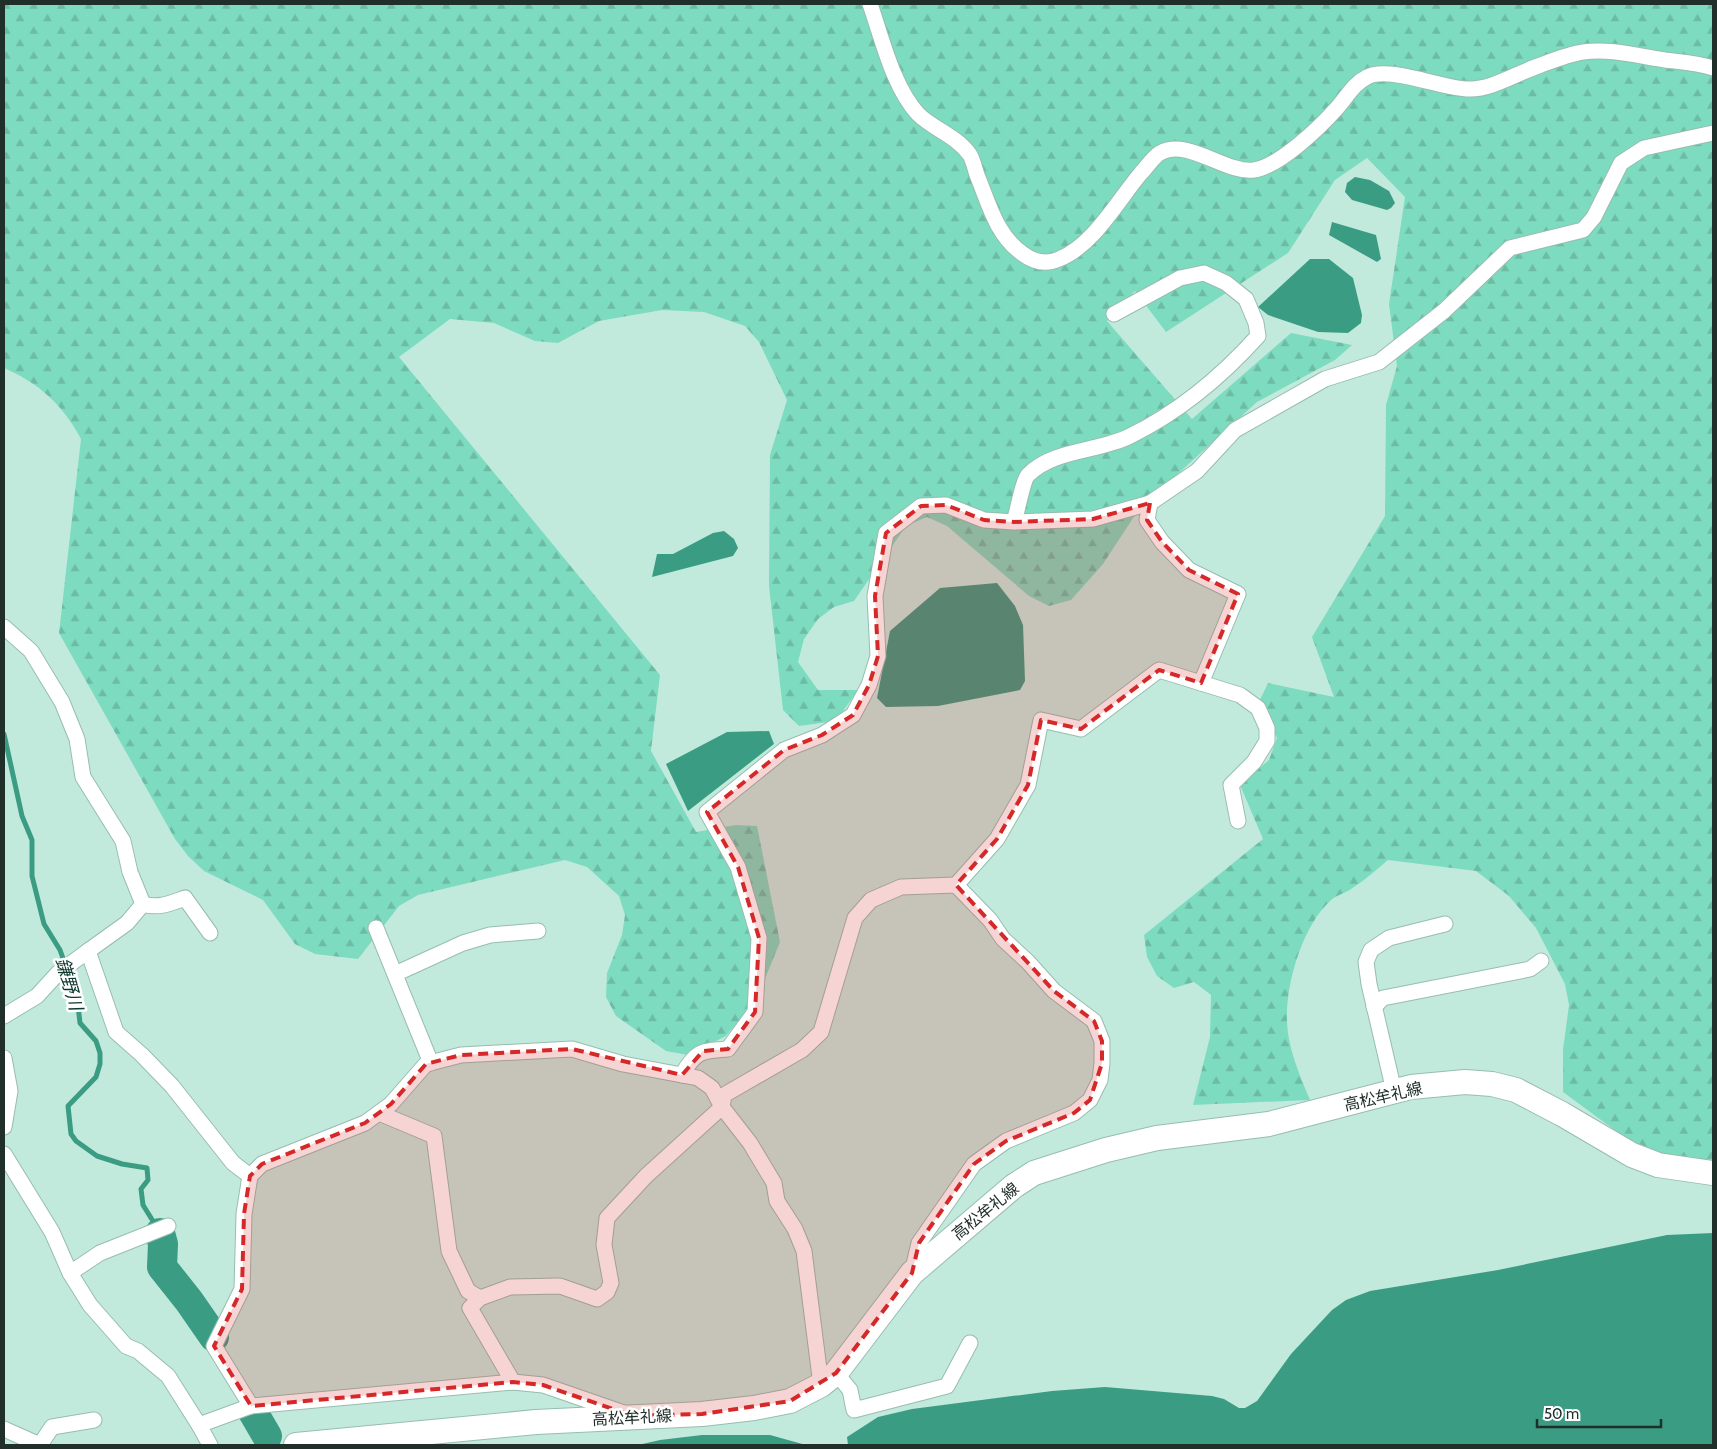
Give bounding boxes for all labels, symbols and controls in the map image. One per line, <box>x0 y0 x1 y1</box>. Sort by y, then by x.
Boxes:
water label: 鎌野川 <box>51 955 88 1015</box>
street label: 高松牟礼線 <box>1342 1078 1424 1115</box>
street label: 高松牟礼線 <box>948 1179 1022 1244</box>
scale bar <box>1537 1396 1661 1428</box>
text: 50 m <box>1544 1405 1579 1423</box>
street label: 高松牟礼線 <box>592 1406 672 1429</box>

